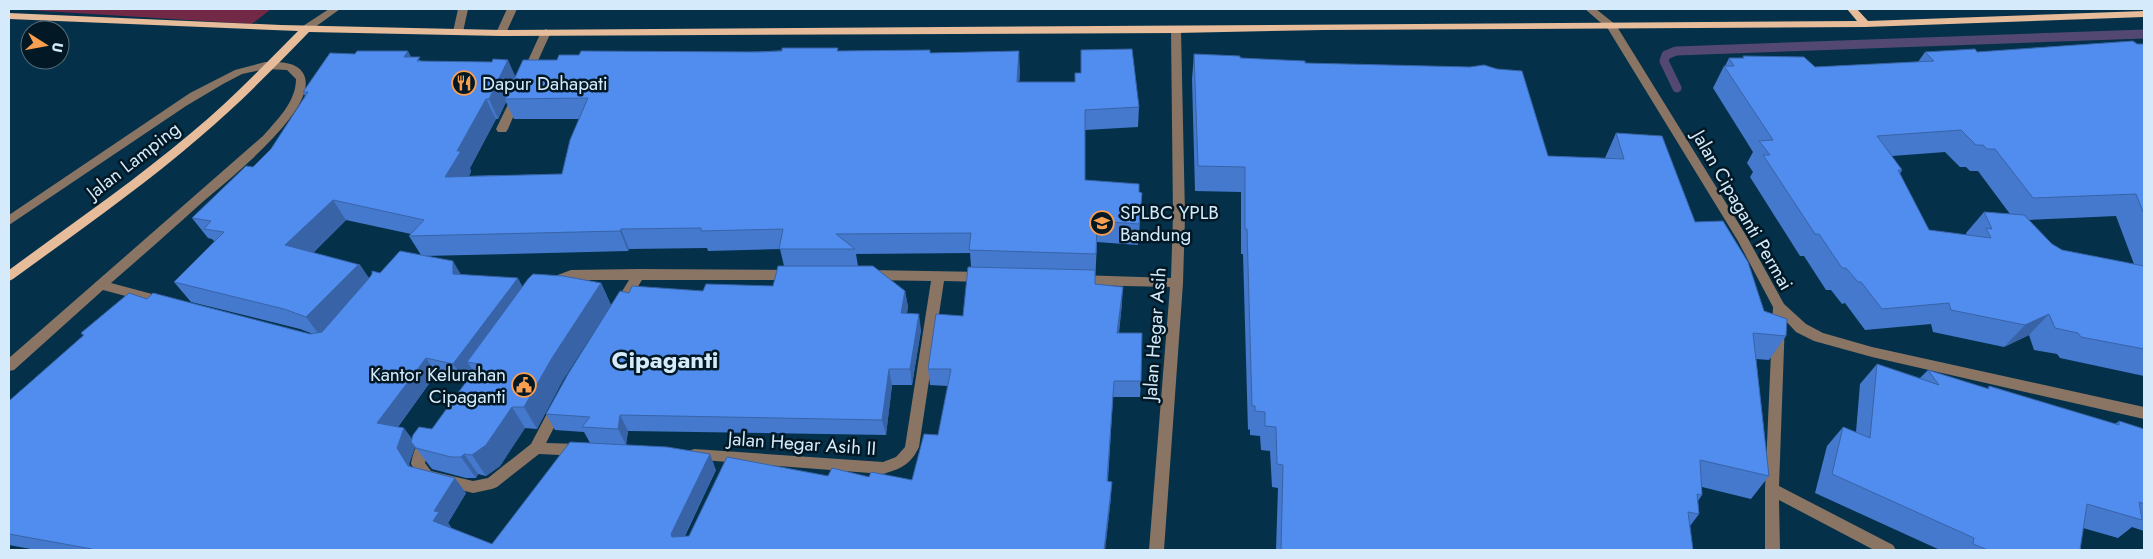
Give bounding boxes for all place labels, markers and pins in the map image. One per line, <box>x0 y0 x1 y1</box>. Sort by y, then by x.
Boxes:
restaurant icon: Dapur Dahapati <box>451 70 477 96</box>
place label: Dapur Dahapati <box>482 70 608 97</box>
place label: SPLBC YPLB Bandung <box>1120 199 1219 248</box>
school or university icon: SPLBC YPLB Bandung <box>1089 210 1115 236</box>
place label: Kantor Kelurahan Cipaganti <box>370 361 506 410</box>
public building icon: Kantor Kelurahan Cipaganti <box>511 372 537 398</box>

